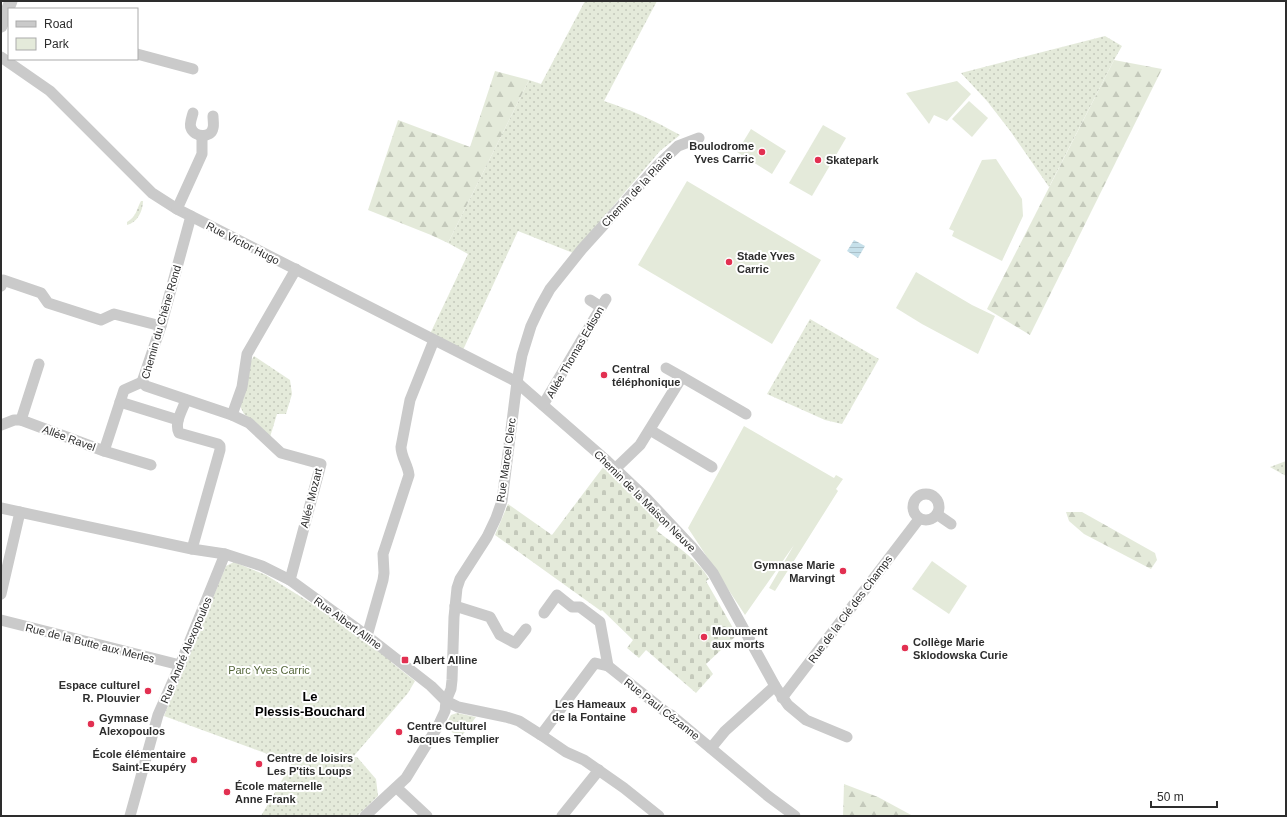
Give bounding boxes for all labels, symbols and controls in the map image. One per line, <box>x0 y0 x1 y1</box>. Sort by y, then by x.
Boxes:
legend <box>8 8 138 60</box>
text: Road <box>44 17 73 31</box>
text: Park <box>44 37 70 51</box>
place label: Boulodrome Yves Carric <box>689 140 754 165</box>
marker: Boulodrome Yves Carric <box>757 147 767 157</box>
street label: Chemin de la Plaine <box>599 149 675 229</box>
place label: Skatepark <box>826 154 879 166</box>
marker: Skatepark <box>813 155 823 165</box>
street label: Rue Victor Hugo <box>204 219 282 267</box>
place label: Stade Yves Carric <box>737 250 795 275</box>
marker: Stade Yves Carric <box>724 257 734 267</box>
street label: Chemin du Chêne Rond <box>139 264 183 380</box>
street label: Allée Thomas Edison <box>544 304 606 400</box>
place label: Central téléphonique <box>612 363 680 388</box>
marker: Central téléphonique <box>599 370 609 380</box>
street label: Rue Marcel Clerc <box>494 417 518 503</box>
street label: Allée Ravel <box>41 423 97 453</box>
street label: Chemin de la Maison Neuve <box>592 448 698 554</box>
street label: Allée Mozart <box>298 467 324 529</box>
street label: Rue de la Clé des Champs <box>806 553 895 665</box>
place label: Gymnase Marie Marvingt <box>754 559 835 584</box>
marker: Gymnase Marie Marvingt <box>838 566 848 576</box>
street label: Rue Albert Alline <box>312 594 384 652</box>
street label: Rue André Alexopoulos <box>158 595 214 705</box>
street label: Rue de la Butte aux Merles <box>24 621 156 665</box>
place label: Monument aux morts <box>712 625 768 650</box>
marker: Monument aux morts <box>699 632 709 642</box>
place label: Collège Marie Sklodowska Curie <box>913 636 1008 661</box>
marker: Collège Marie Sklodowska Curie <box>900 643 910 653</box>
place label: Albert Alline <box>413 654 477 666</box>
marker: Albert Alline <box>400 655 410 665</box>
park label: Parc Yves Carric <box>228 664 310 676</box>
street label: Rue Paul Cézanne <box>622 676 702 742</box>
place label: Espace culturel R. Plouvier <box>59 679 141 704</box>
marker: Espace culturel R. Plouvier <box>143 686 153 696</box>
district label: Le Plessis-Bouchard <box>255 689 365 719</box>
place label: Les Hameaux de la Fontaine <box>552 698 627 723</box>
marker: Les Hameaux de la Fontaine <box>629 705 639 715</box>
place label: Gymnase Alexopoulos <box>99 712 165 737</box>
marker: Gymnase Alexopoulos <box>86 719 96 729</box>
place label: Centre Culturel Jacques Templier <box>407 720 500 745</box>
marker: Centre Culturel Jacques Templier <box>394 727 404 737</box>
place label: École élémentaire Saint-Exupéry <box>92 748 187 773</box>
place label: Centre de loisirs Les P'tits Loups <box>267 752 353 777</box>
marker: École élémentaire Saint-Exupéry <box>189 755 199 765</box>
marker: Centre de loisirs Les P'tits Loups <box>254 759 264 769</box>
place label: École maternelle Anne Frank <box>235 780 322 805</box>
scale bar <box>1151 783 1217 809</box>
marker: École maternelle Anne Frank <box>222 787 232 797</box>
text: 50 m <box>1157 790 1184 804</box>

